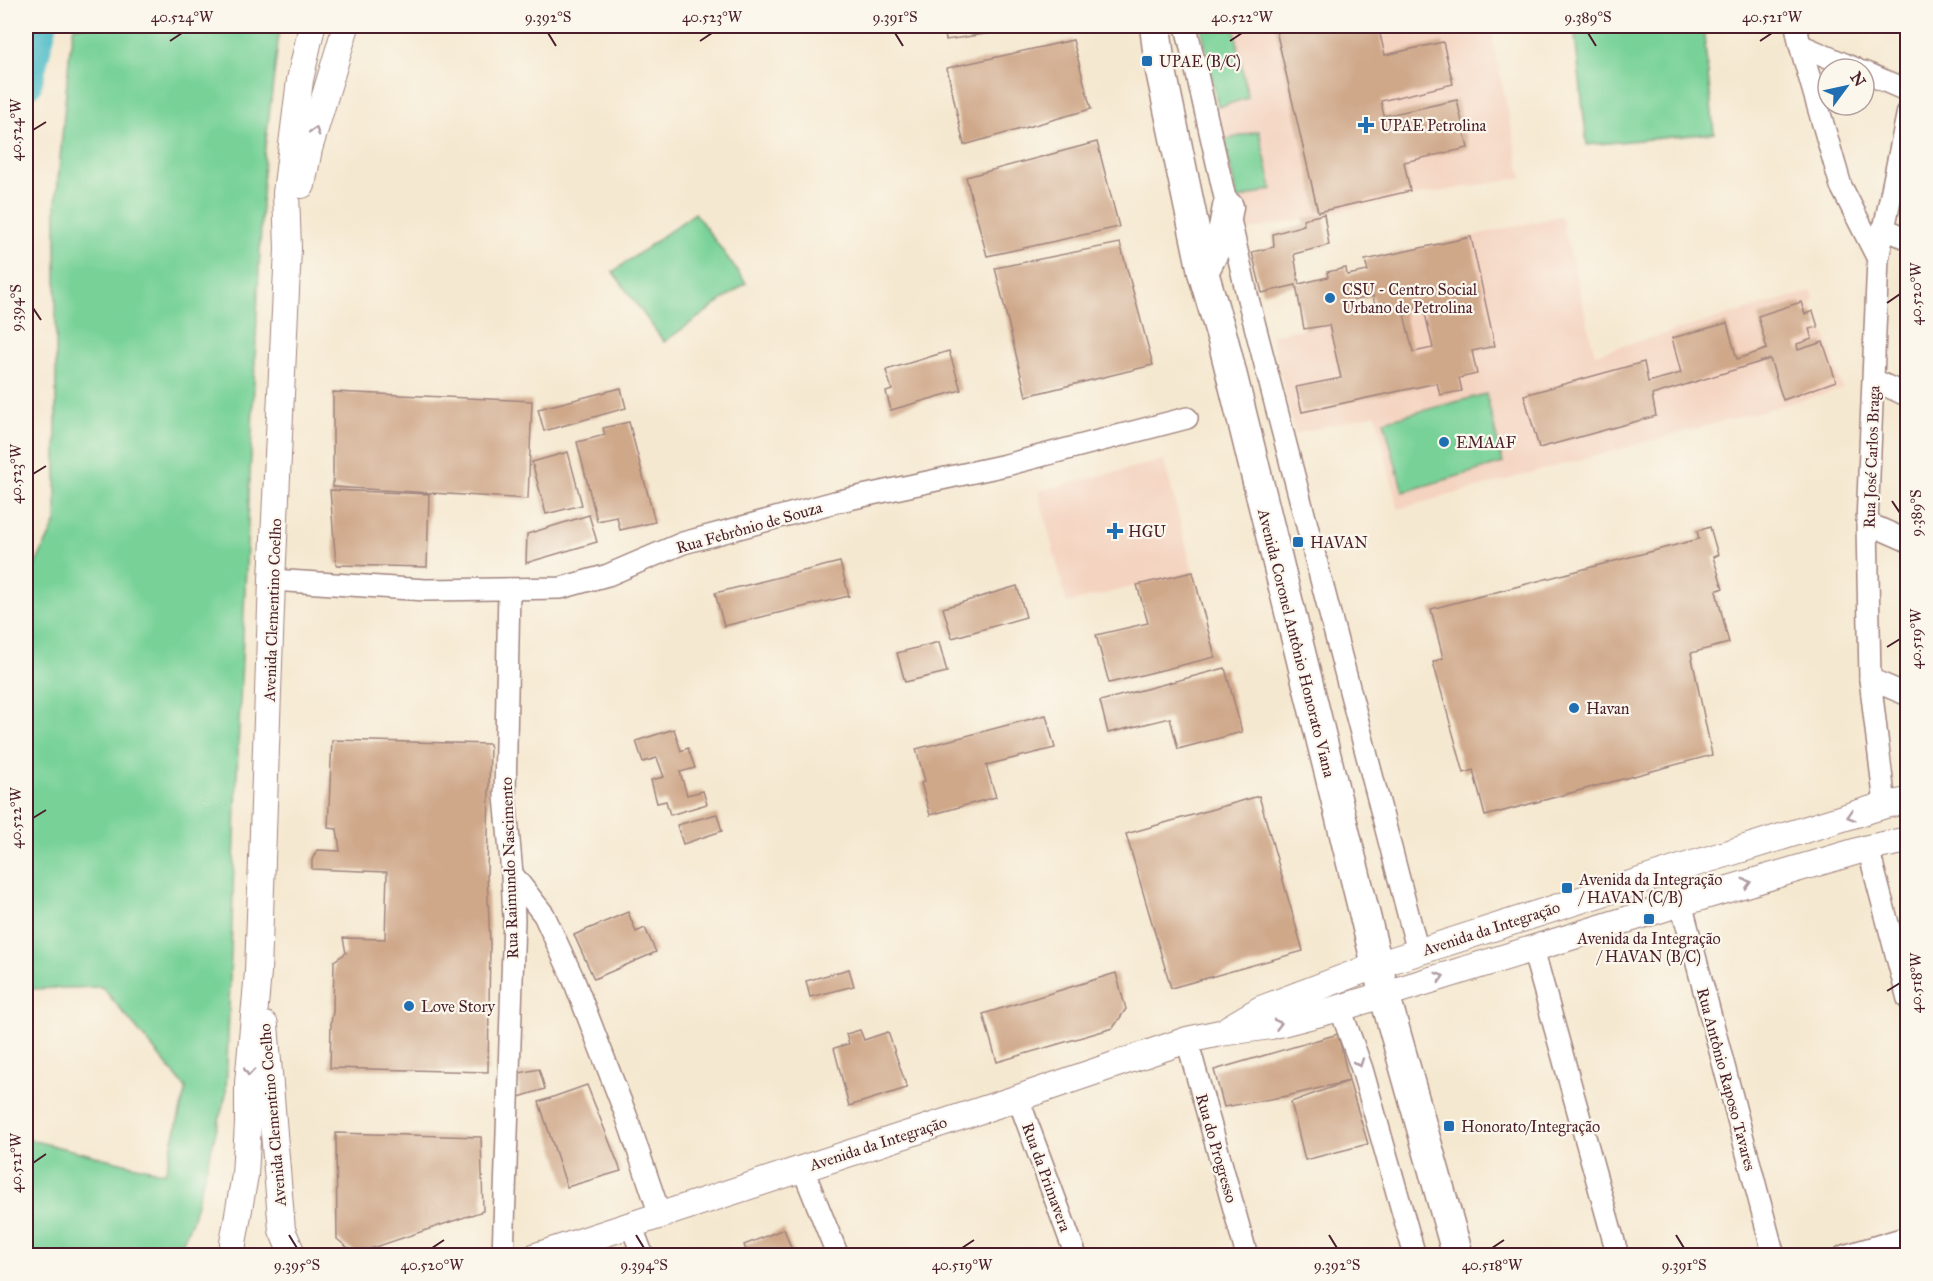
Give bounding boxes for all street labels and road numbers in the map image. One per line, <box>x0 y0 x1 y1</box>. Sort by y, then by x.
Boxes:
street label: Rua José Carlos Braga <box>1860 385 1884 529</box>
street label: Rua Febrônio de Souza <box>674 497 825 557</box>
street label: Avenida Coronel Antônio Honorato Viana <box>1254 506 1339 780</box>
street label: Avenida Clementino Coelho <box>260 518 285 703</box>
street label: Rua Raimundo Nascimento <box>497 777 522 959</box>
street label: Avenida da Integração <box>1419 897 1563 961</box>
street label: Rua Antônio Raposo Tavares <box>1693 986 1760 1173</box>
street label: Avenida Clementino Coelho <box>255 1023 290 1208</box>
street label: Rua do Progresso <box>1191 1091 1241 1205</box>
street label: Avenida da Integração <box>806 1112 950 1176</box>
street label: Rua da Primavera <box>1018 1120 1075 1234</box>

